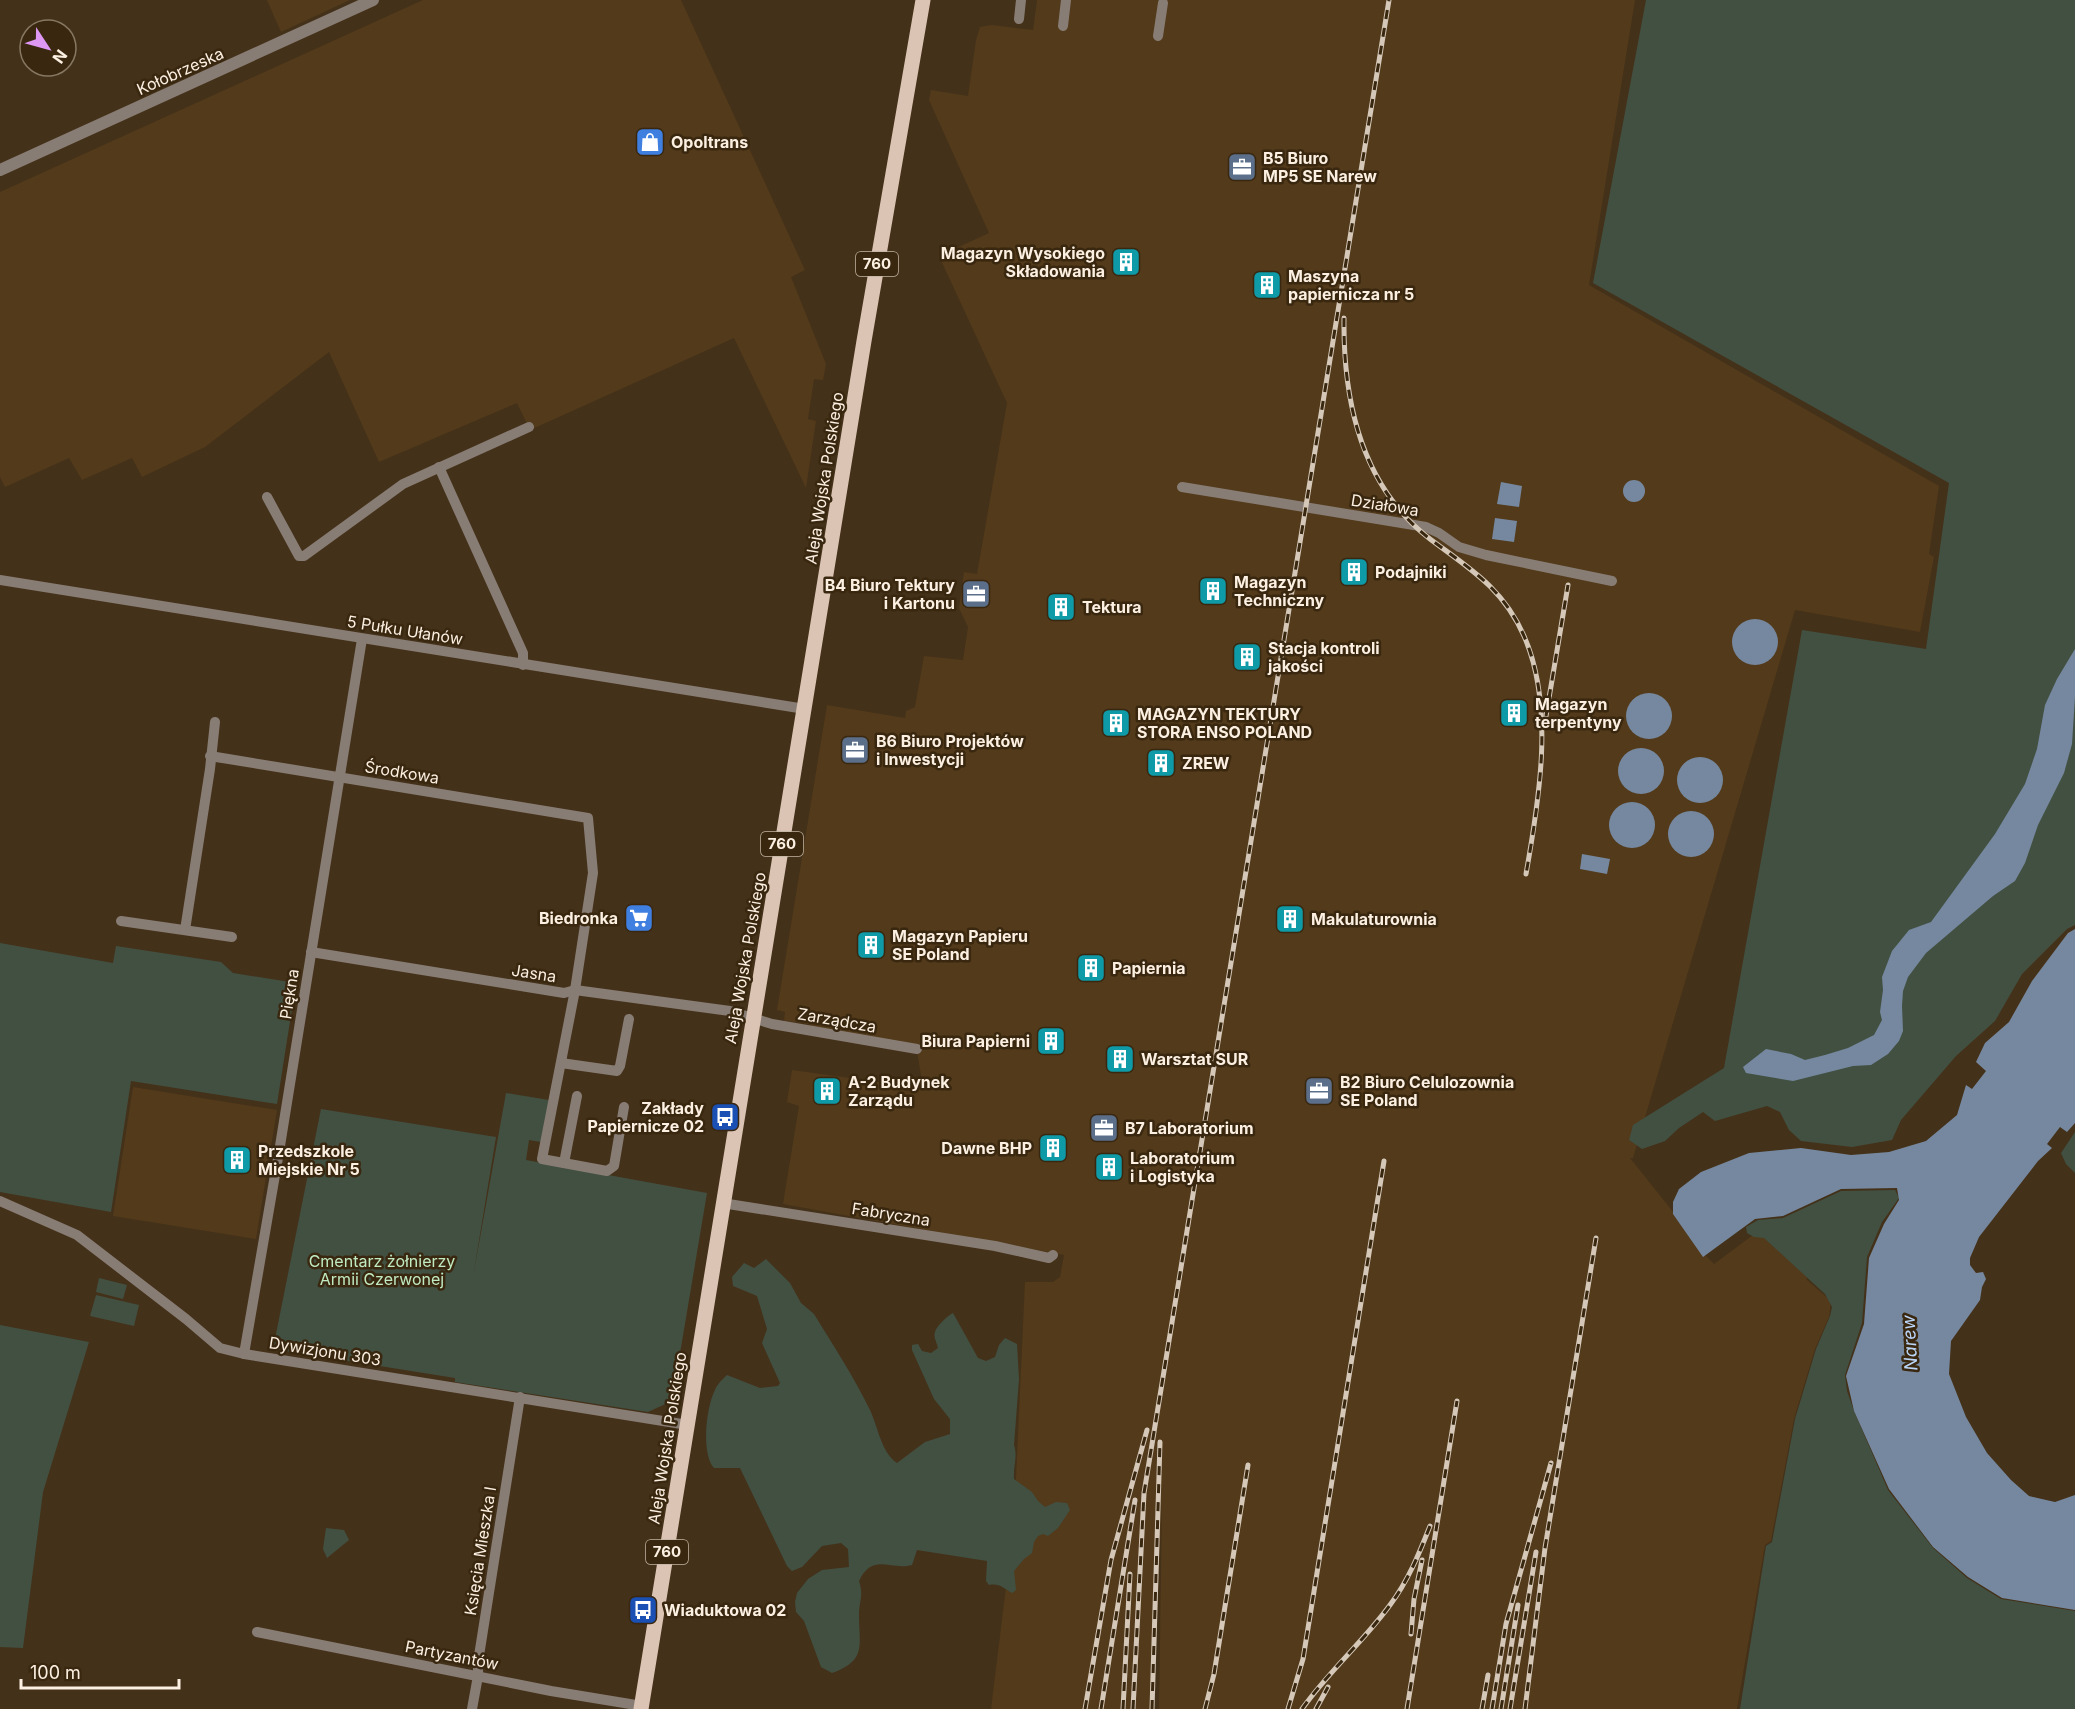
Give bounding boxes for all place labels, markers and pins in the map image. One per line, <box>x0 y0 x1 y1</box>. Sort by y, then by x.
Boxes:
shop icon: Opoltrans <box>634 126 666 158</box>
place label: Opoltrans <box>671 132 748 152</box>
place label: B5 Biuro MP5 SE Narew <box>1263 148 1377 186</box>
office icon: B5 Biuro MP5 SE Narew <box>1226 151 1258 183</box>
place label: Magazyn Wysokiego Składowania <box>941 243 1105 281</box>
building icon: Magazyn Wysokiego Składowania <box>1110 246 1142 278</box>
place label: Maszyna papiernicza nr 5 <box>1288 266 1414 304</box>
building icon: Maszyna papiernicza nr 5 <box>1251 269 1283 301</box>
building icon: Podajniki <box>1338 556 1370 588</box>
place label: Podajniki <box>1375 562 1447 582</box>
place label: Magazyn Techniczny <box>1234 572 1325 610</box>
place label: B4 Biuro Tektury i Kartonu <box>825 575 955 613</box>
building icon: Magazyn Techniczny <box>1197 575 1229 607</box>
office icon: B4 Biuro Tektury i Kartonu <box>960 578 992 610</box>
building icon: Tektura <box>1045 591 1077 623</box>
place label: Tektura <box>1082 597 1142 617</box>
place label: Stacja kontroli jakości <box>1267 638 1380 676</box>
building icon: Stacja kontroli jakości <box>1231 641 1263 673</box>
place label: Magazyn terpentyny <box>1535 694 1622 732</box>
building icon: Magazyn terpentyny <box>1498 697 1530 729</box>
place label: MAGAZYN TEKTURY STORA ENSO POLAND <box>1137 704 1312 742</box>
building icon: MAGAZYN TEKTURY STORA ENSO POLAND <box>1100 707 1132 739</box>
place label: B6 Biuro Projektów i Inwestycji <box>876 731 1024 769</box>
office icon: B6 Biuro Projektów i Inwestycji <box>839 734 871 766</box>
building icon: ZREW <box>1145 747 1177 779</box>
place label: ZREW <box>1182 753 1230 773</box>
supermarket icon: Biedronka <box>623 902 655 934</box>
building icon: Makulaturownia <box>1274 903 1306 935</box>
place label: Biedronka <box>539 908 618 928</box>
place label: Makulaturownia <box>1311 909 1437 929</box>
place label: Magazyn Papieru SE Poland <box>892 926 1028 964</box>
building icon: Magazyn Papieru SE Poland <box>855 929 887 961</box>
building icon: Papiernia <box>1075 952 1107 984</box>
place label: Papiernia <box>1112 958 1186 978</box>
building icon: Biura Papierni <box>1035 1025 1067 1057</box>
place label: Biura Papierni <box>921 1031 1030 1051</box>
building icon: Warsztat SUR <box>1104 1043 1136 1075</box>
place label: Warsztat SUR <box>1141 1049 1249 1069</box>
place label: A-2 Budynek Zarządu <box>848 1072 950 1110</box>
place label: B2 Biuro Celulozownia SE Poland <box>1340 1072 1514 1110</box>
building icon: A-2 Budynek Zarządu <box>811 1075 843 1107</box>
office icon: B2 Biuro Celulozownia SE Poland <box>1303 1075 1335 1107</box>
place label: Zakłady Papiernicze 02 <box>588 1098 704 1136</box>
bus stop icon: Zakłady Papiernicze 02 <box>709 1101 741 1133</box>
office icon: B7 Laboratorium <box>1088 1112 1120 1144</box>
place label: B7 Laboratorium <box>1125 1118 1254 1138</box>
building icon: Dawne BHP <box>1037 1132 1069 1164</box>
place label: Dawne BHP <box>941 1138 1032 1158</box>
place label: Przedszkole Miejskie Nr 5 <box>258 1141 360 1179</box>
building icon: Przedszkole Miejskie Nr 5 <box>221 1144 253 1176</box>
place label: Laboratorium i Logistyka <box>1130 1148 1235 1186</box>
building icon: Laboratorium i Logistyka <box>1093 1151 1125 1183</box>
bus stop icon: Wiaduktowa 02 <box>627 1594 659 1626</box>
place label: Wiaduktowa 02 <box>664 1600 786 1620</box>

